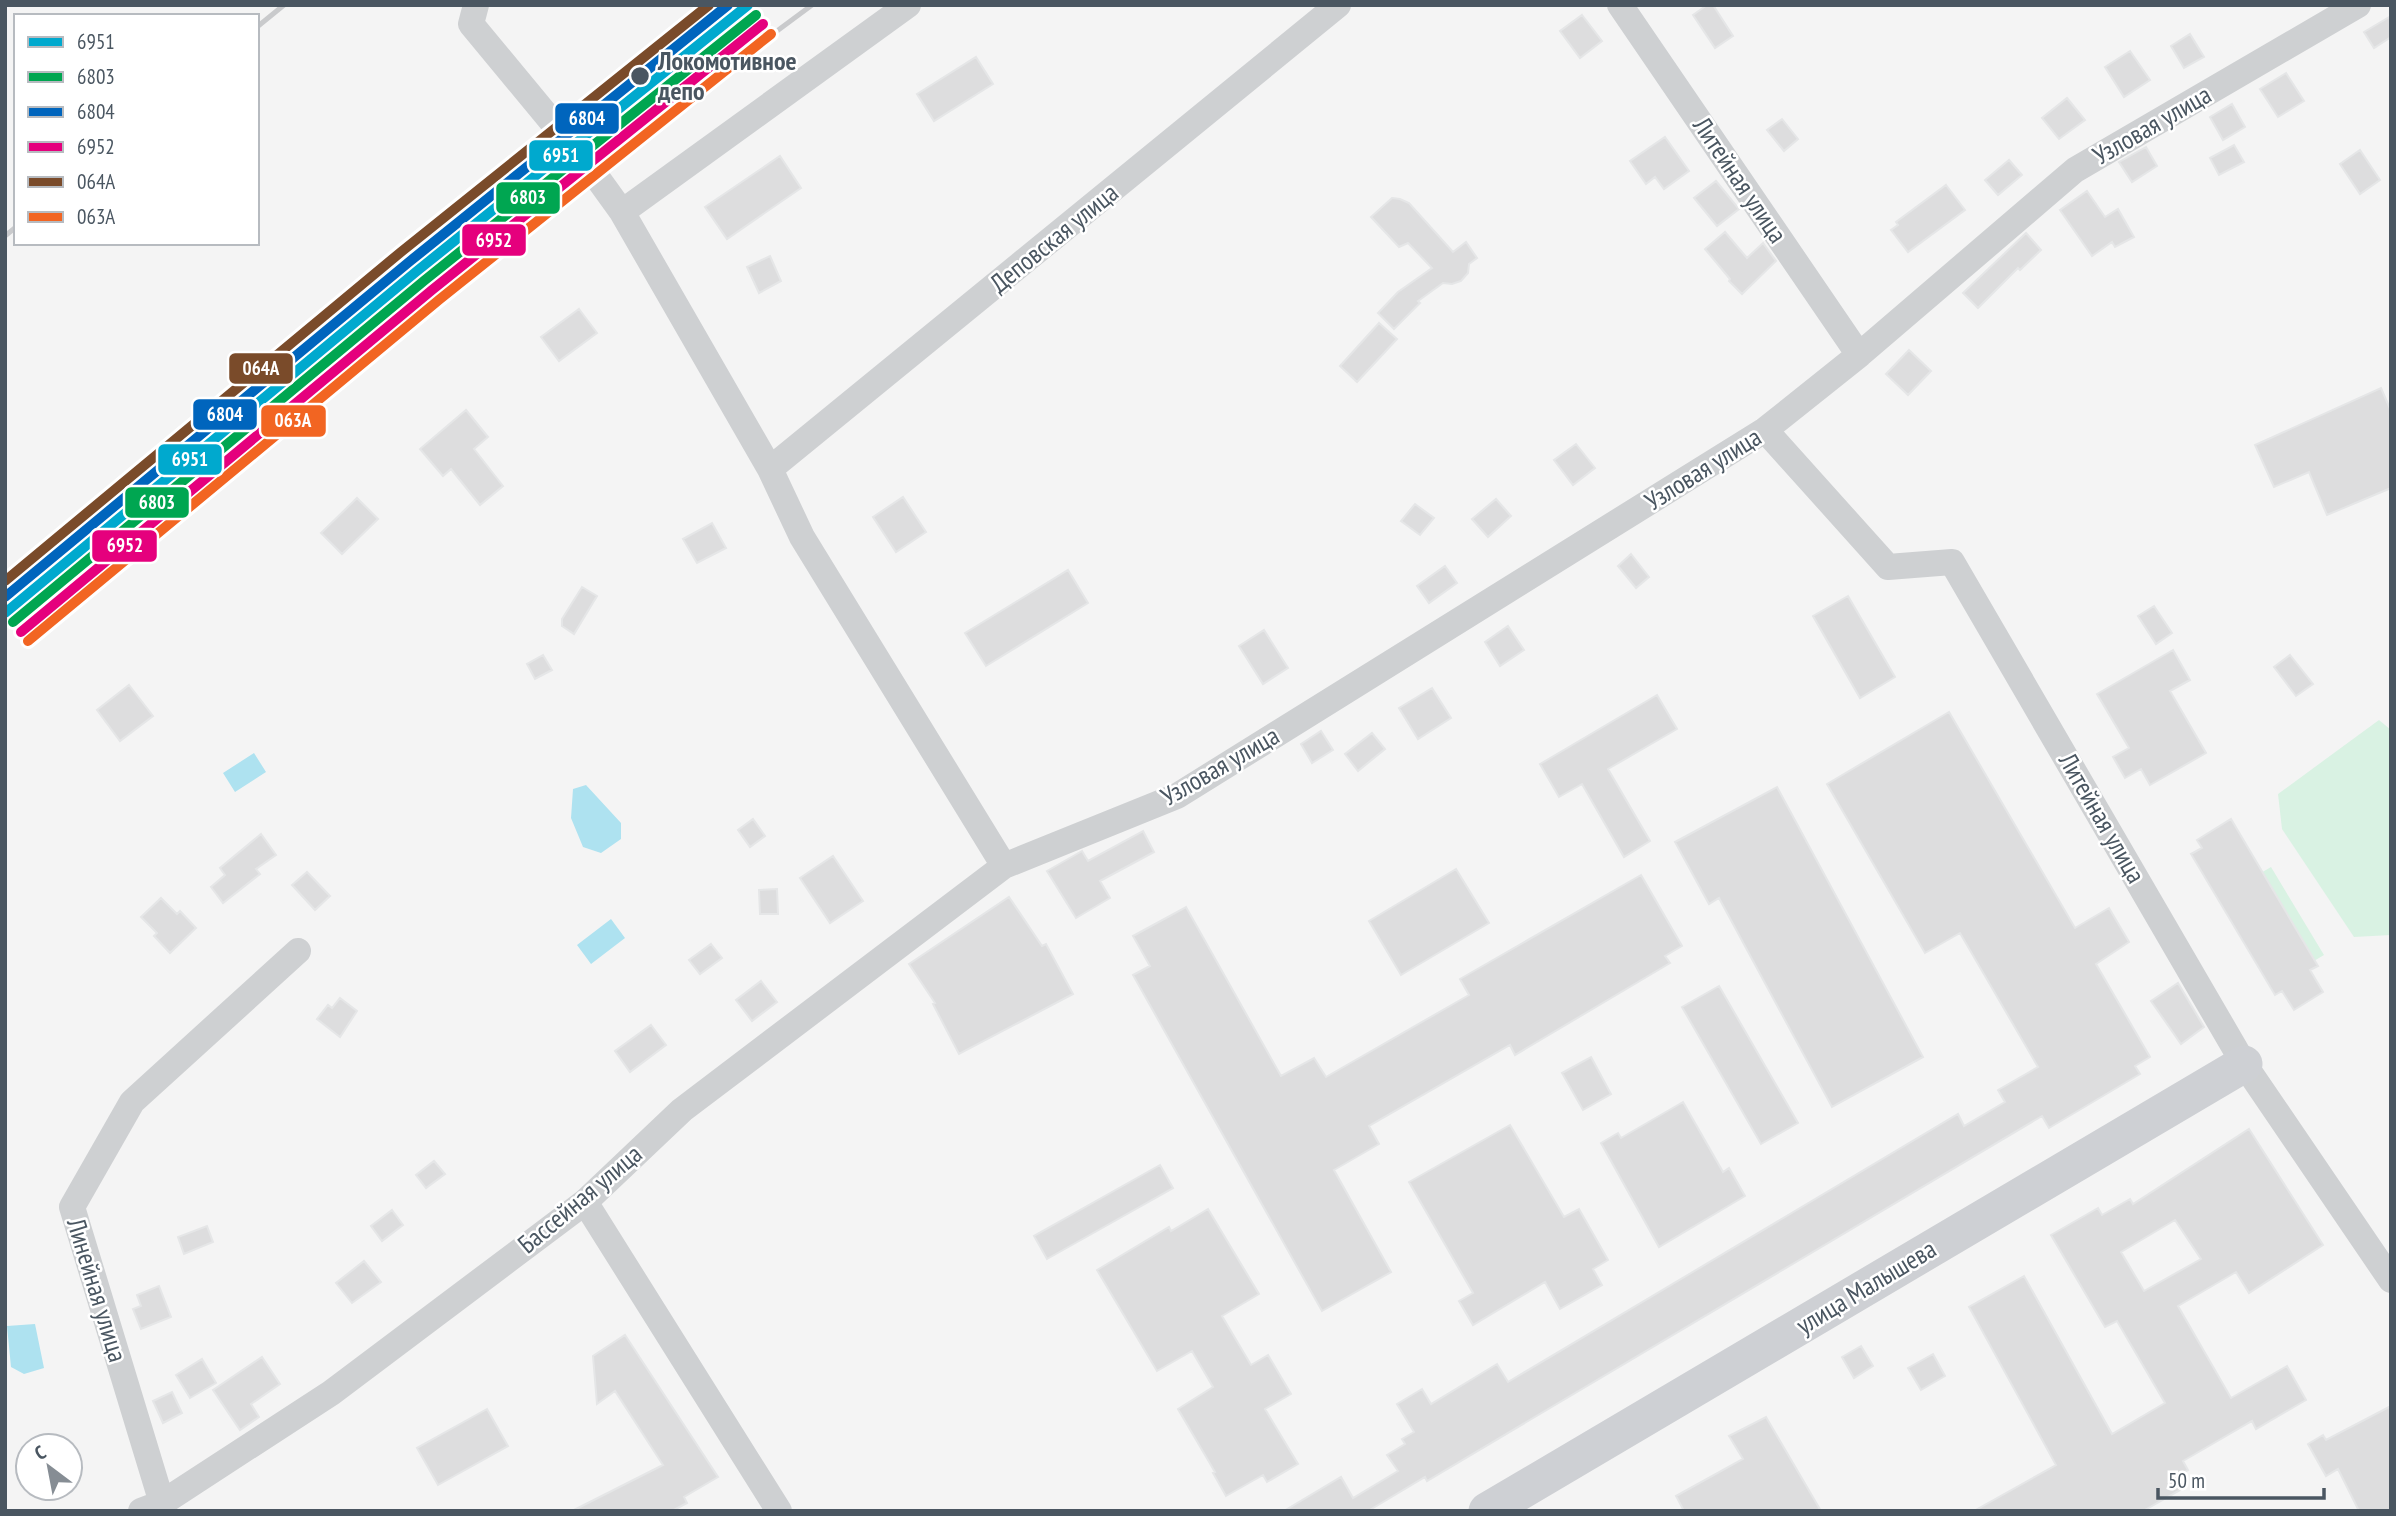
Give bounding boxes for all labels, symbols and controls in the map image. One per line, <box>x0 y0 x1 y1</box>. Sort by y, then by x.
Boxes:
legend <box>14 14 259 245</box>
text: 6951 <box>77 28 115 55</box>
place label: Локомотивное депо <box>657 44 797 107</box>
text: 6803 <box>77 63 115 90</box>
marker: Локомотивное депо <box>629 65 651 87</box>
street label: Узловая улица <box>2087 77 2217 172</box>
text: 6804 <box>77 98 115 125</box>
line badge: 6804 <box>554 102 620 135</box>
text: 6804 <box>569 106 605 130</box>
street label: Литейная улица <box>1686 110 1795 249</box>
text: 6952 <box>77 133 115 160</box>
line badge: 6951 <box>528 139 594 172</box>
text: 6951 <box>543 143 579 167</box>
text: 064А <box>77 168 115 195</box>
street label: Деповская улица <box>983 176 1125 299</box>
line badge: 6803 <box>495 181 561 215</box>
text: 6803 <box>510 185 546 209</box>
text: 063А <box>77 203 115 230</box>
line badge: 6952 <box>461 223 527 257</box>
text: 6952 <box>476 228 512 252</box>
line badge: 064А <box>228 352 294 385</box>
text: 064А <box>243 356 280 380</box>
line badge: 6804 <box>192 398 258 431</box>
text: 6804 <box>207 402 243 426</box>
line badge: 063А <box>260 404 327 438</box>
text: 063А <box>275 408 312 432</box>
street label: Узловая улица <box>1638 420 1767 517</box>
line badge: 6951 <box>157 443 223 476</box>
text: 6951 <box>172 447 208 471</box>
line badge: 6803 <box>124 486 190 519</box>
text: 6803 <box>139 490 175 514</box>
line badge: 6952 <box>91 529 158 563</box>
text: 6952 <box>107 533 143 557</box>
street label: Узловая улица <box>1155 718 1285 813</box>
street label: Литейная улица <box>2051 746 2153 889</box>
street label: Бассейная улица <box>511 1137 649 1260</box>
street label: Линейная улица <box>60 1213 135 1366</box>
street label: улица Малышева <box>1790 1232 1942 1341</box>
north arrow <box>14 1432 84 1502</box>
text: С <box>30 1440 50 1465</box>
scale bar <box>2158 1456 2324 1500</box>
text: 50 m <box>2168 1467 2205 1494</box>

